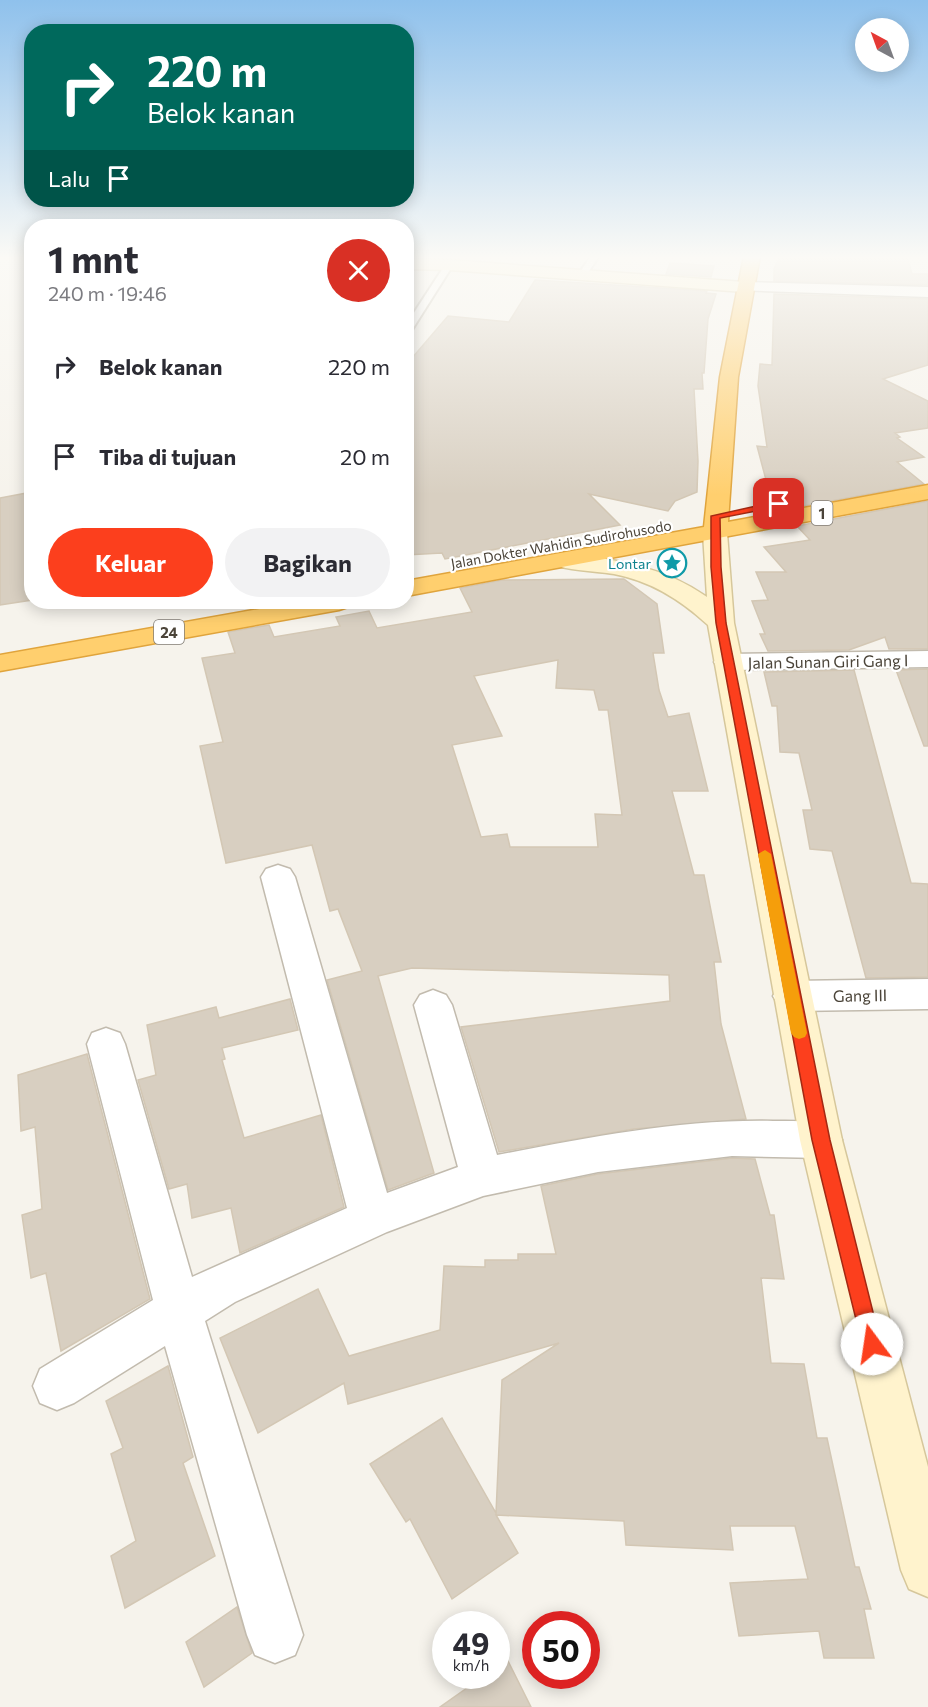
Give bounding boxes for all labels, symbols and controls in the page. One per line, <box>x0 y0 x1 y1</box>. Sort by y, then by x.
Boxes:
north arrow <box>855 18 909 72</box>
map controls <box>855 18 909 72</box>
text: 220 m <box>147 44 267 96</box>
icon: right <box>48 48 126 126</box>
text: Belok kanan <box>147 96 295 129</box>
icon: arrive <box>102 162 135 195</box>
text: Lalu <box>48 165 90 192</box>
text: 1 mnt <box>48 236 139 280</box>
button: close <box>327 239 390 302</box>
text: 240 m · 19:46 <box>48 281 167 305</box>
icon: right <box>48 350 81 383</box>
text: Belok kanan <box>99 353 222 380</box>
text: 220 m <box>328 353 390 380</box>
icon: arrive <box>48 440 81 473</box>
text: Tiba di tujuan <box>99 443 236 470</box>
text: 20 m <box>340 443 390 470</box>
pin <box>753 478 804 529</box>
icon: arrive <box>762 487 795 520</box>
road number: 1 <box>812 501 832 525</box>
street label: Jalan Dokter Wahidin Sudirohusodo <box>449 516 673 572</box>
button: Keluar <box>48 528 213 597</box>
button: Bagikan <box>225 528 390 597</box>
place icon: Lontar <box>656 547 688 579</box>
place label: Lontar <box>608 555 651 572</box>
road number: 24 <box>154 620 184 644</box>
street label: Jalan Sunan Giri Gang I <box>748 650 908 672</box>
street label: Gang III <box>833 985 887 1005</box>
position arrow <box>840 1312 904 1376</box>
speed limit sign: 50 <box>522 1611 600 1689</box>
text: 49 <box>453 1624 489 1661</box>
text: km/h <box>453 1656 489 1674</box>

